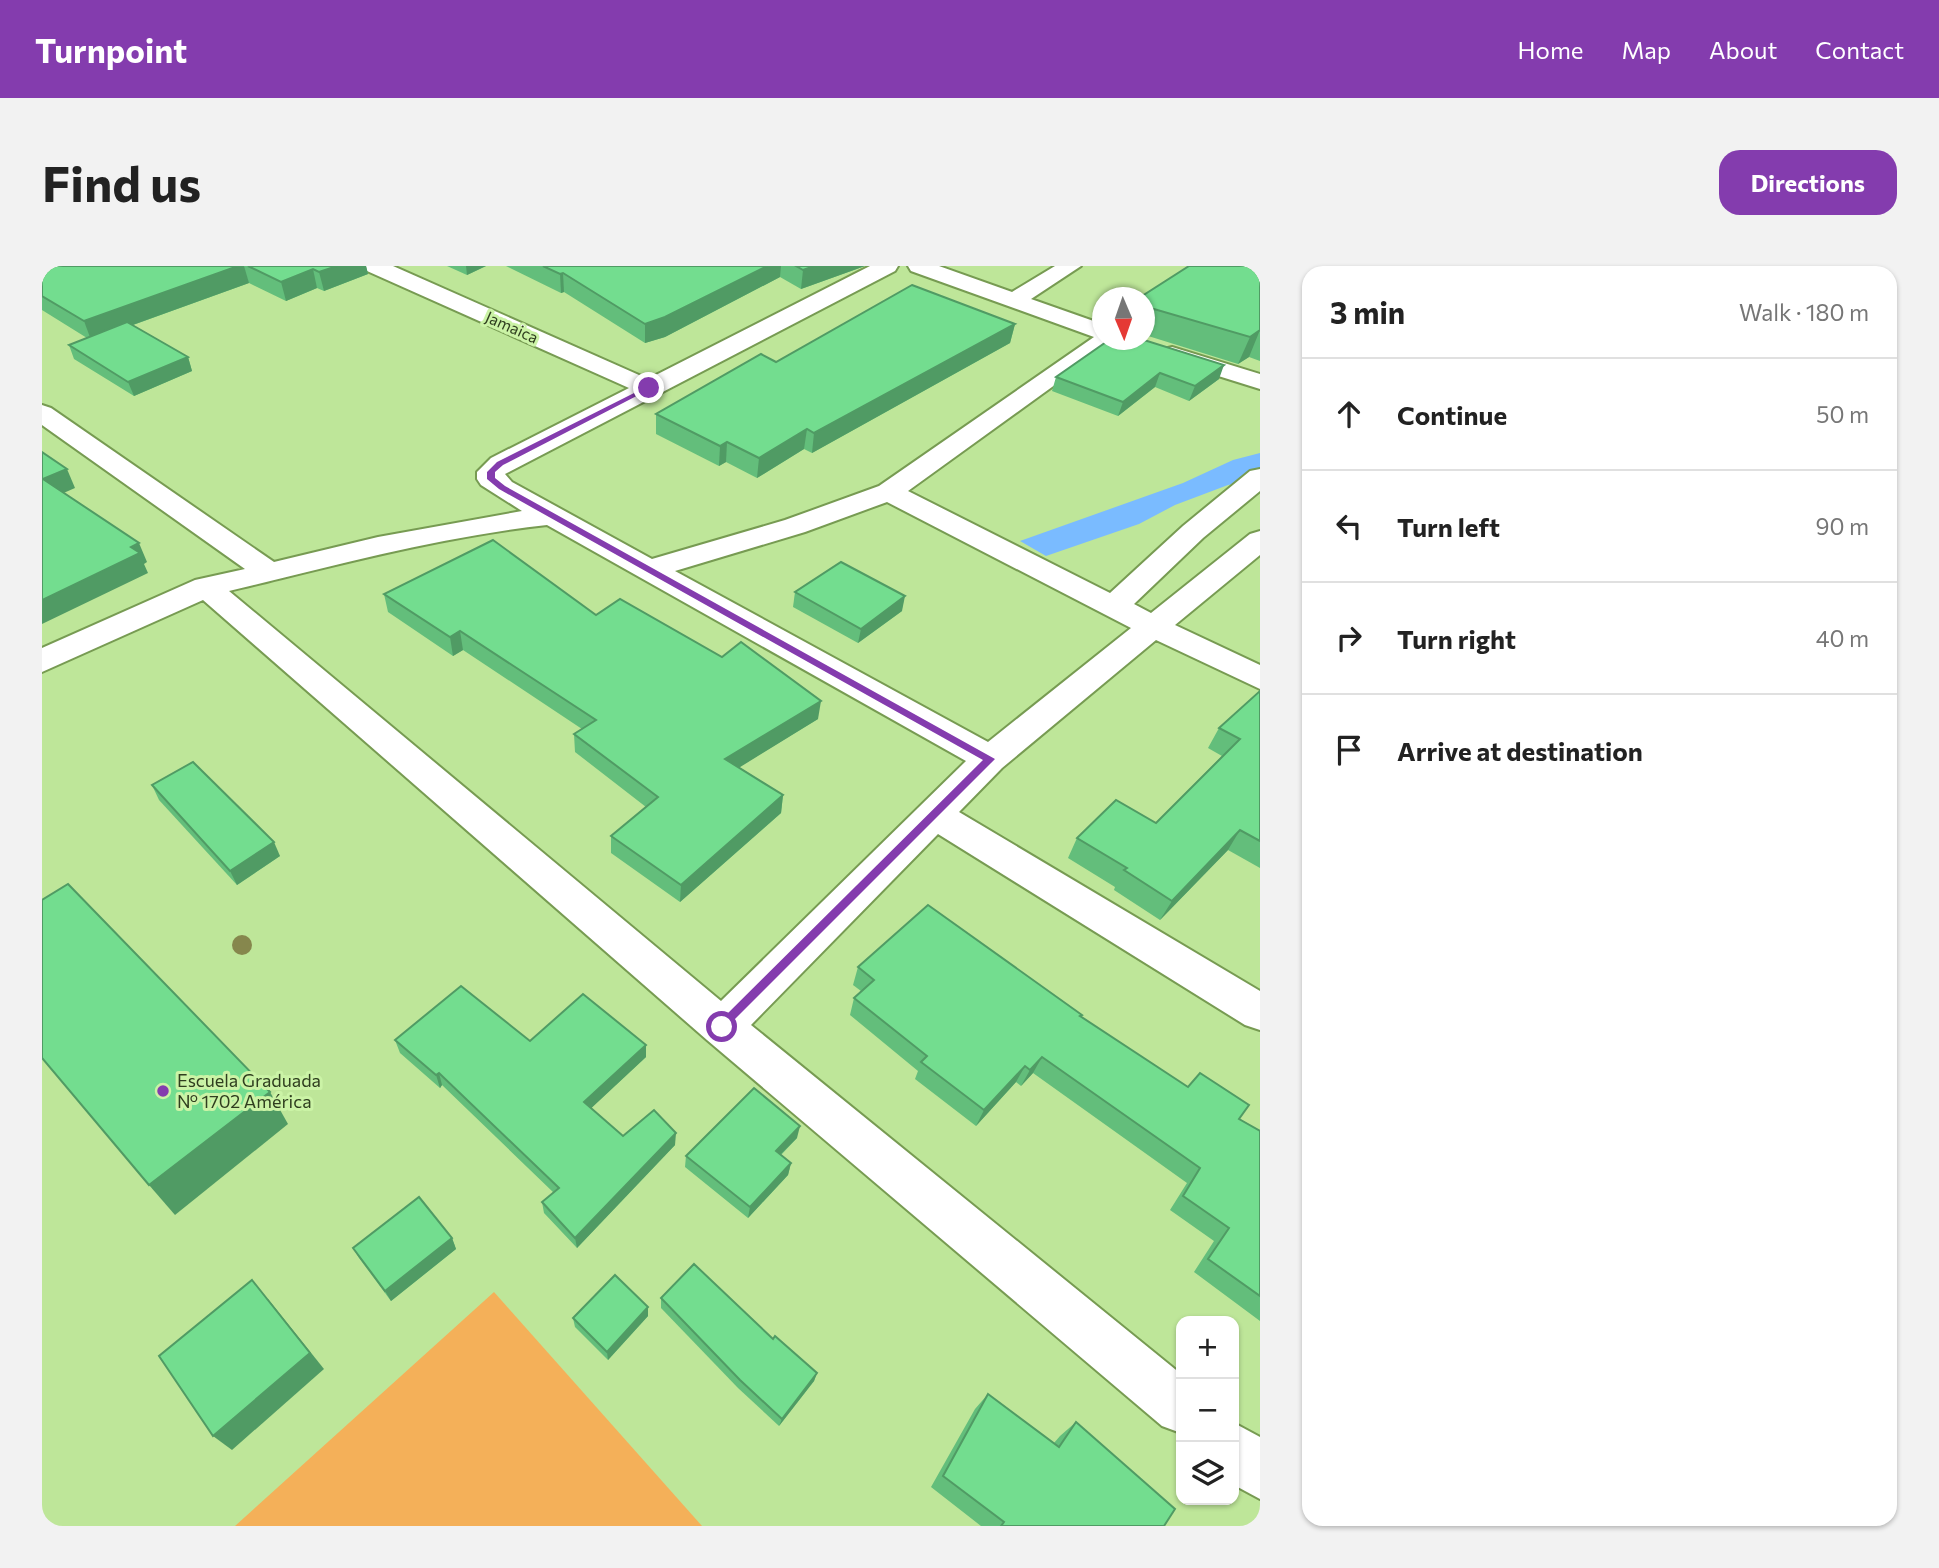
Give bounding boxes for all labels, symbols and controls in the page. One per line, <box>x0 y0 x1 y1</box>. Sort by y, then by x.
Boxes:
text: Turnpoint <box>35 29 187 70</box>
text: Home <box>1518 35 1584 64</box>
text: Map <box>1622 35 1671 64</box>
text: About <box>1709 35 1777 64</box>
text: Contact <box>1815 35 1904 64</box>
button: Directions <box>1719 150 1897 215</box>
text: Find us <box>42 152 201 212</box>
north arrow <box>1092 287 1155 350</box>
text: 3 min <box>1330 293 1405 330</box>
text: Walk · 180 m <box>1739 298 1869 326</box>
street label: Jamaica <box>483 307 542 347</box>
route end <box>633 372 664 403</box>
icon: ahead <box>1330 395 1368 433</box>
text: Continue <box>1397 399 1507 430</box>
text: 50 m <box>1816 400 1869 428</box>
icon: left <box>1330 507 1368 545</box>
text: Turn left <box>1397 511 1500 542</box>
text: 90 m <box>1816 512 1869 540</box>
icon: right <box>1330 619 1368 657</box>
text: Turn right <box>1397 623 1516 654</box>
text: 40 m <box>1816 624 1869 652</box>
icon: arrive <box>1330 731 1368 769</box>
text: Arrive at destination <box>1397 735 1643 766</box>
route start <box>706 1011 737 1042</box>
place label: Escuela Graduada Nº 1702 América <box>177 1069 321 1112</box>
marker: Escuela Graduada Nº 1702 América <box>155 1083 171 1099</box>
map controls <box>1176 1316 1239 1505</box>
button: + <box>1176 1316 1239 1379</box>
button: − <box>1176 1379 1239 1442</box>
button: layers <box>1176 1442 1239 1505</box>

